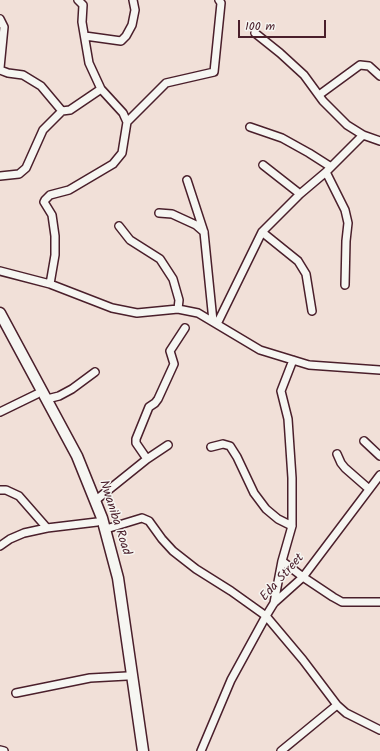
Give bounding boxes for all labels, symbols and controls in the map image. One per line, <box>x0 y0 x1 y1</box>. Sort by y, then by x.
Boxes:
scale bar <box>240 12 328 38</box>
text: 100 m <box>245 17 275 36</box>
street label: Nwaniba Road <box>95 479 133 557</box>
street label: Eda Street <box>258 551 308 605</box>

